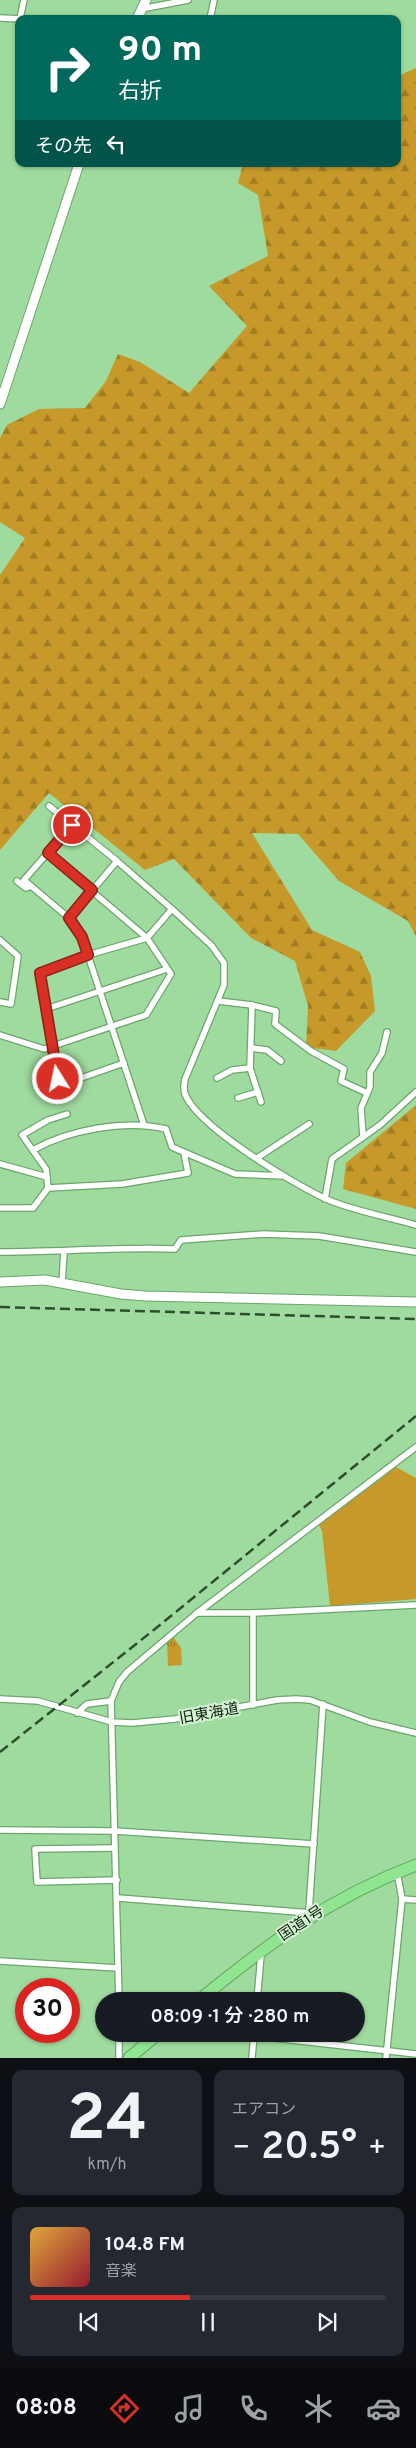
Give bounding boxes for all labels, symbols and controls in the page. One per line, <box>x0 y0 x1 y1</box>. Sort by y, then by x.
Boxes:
text: 90 m <box>118 29 202 73</box>
icon: right <box>35 35 100 100</box>
text: 右折 <box>118 79 162 106</box>
icon: left <box>102 130 130 158</box>
text: その先 <box>35 135 92 159</box>
pin <box>51 804 93 846</box>
icon: arrive <box>58 811 86 839</box>
position arrow <box>31 1052 83 1104</box>
street label: 旧東海道 <box>178 1700 240 1729</box>
street label: 国道1号 <box>275 1903 328 1946</box>
speed limit sign: 30 <box>15 1978 80 2043</box>
text: 08:09 · 1 分 · 280 m <box>150 2005 310 2029</box>
text: 24 <box>66 2081 148 2163</box>
text: エアコン <box>232 2100 296 2120</box>
text: 20.5° <box>261 2124 357 2173</box>
text: − <box>232 2131 250 2167</box>
text: + <box>368 2131 386 2167</box>
text: km/h <box>88 2155 126 2175</box>
text: 104.8 FM <box>105 2233 185 2257</box>
text: 音楽 <box>105 2262 137 2282</box>
icon: previous <box>75 2308 103 2336</box>
icon: pause <box>194 2308 222 2336</box>
icon: next <box>313 2308 341 2336</box>
icon: directions <box>107 2391 142 2426</box>
icon: music <box>172 2391 207 2426</box>
icon: phone <box>236 2391 271 2426</box>
icon: climate <box>301 2391 336 2426</box>
icon: car <box>366 2391 401 2426</box>
text: 08:08 <box>15 2395 77 2422</box>

